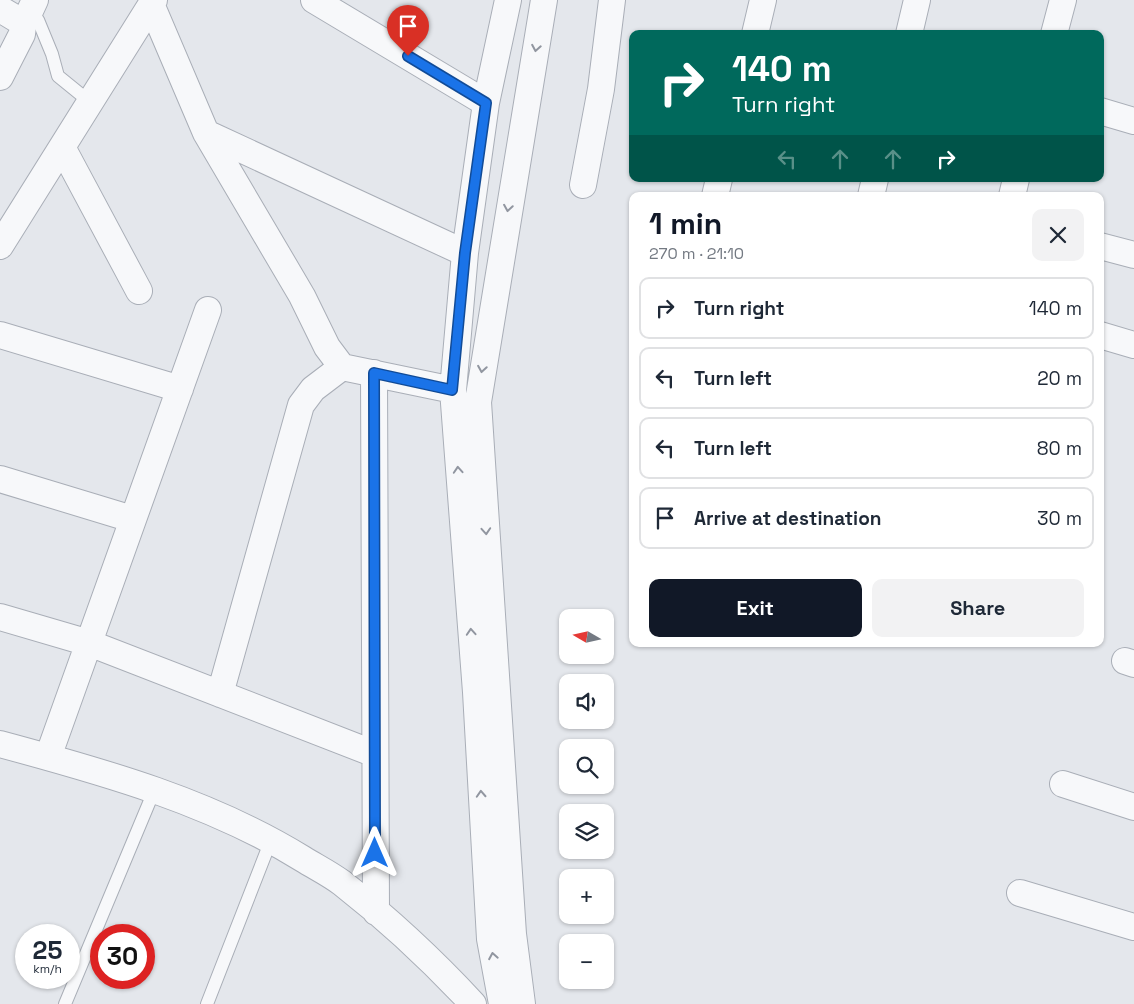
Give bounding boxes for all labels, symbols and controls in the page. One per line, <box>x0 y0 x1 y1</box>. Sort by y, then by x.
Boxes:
pin <box>387 5 429 56</box>
icon: arrive <box>394 12 422 40</box>
one-way arrow <box>531 44 541 52</box>
text: 140 m <box>732 47 832 91</box>
icon: right <box>649 50 714 115</box>
text: Turn right <box>732 90 835 118</box>
icon: left <box>773 145 801 173</box>
icon: ahead <box>826 145 854 173</box>
icon: ahead <box>879 145 907 173</box>
icon: right <box>932 145 960 173</box>
one-way arrow <box>504 204 514 213</box>
text: 1 min <box>649 204 722 243</box>
button: close <box>1032 209 1084 261</box>
text: 270 m · 21:10 <box>649 243 744 264</box>
icon: right <box>651 294 679 322</box>
text: Turn right <box>694 296 784 321</box>
text: 140 m <box>1029 296 1082 321</box>
one-way arrow <box>478 364 488 373</box>
icon: left <box>651 364 679 392</box>
text: Turn left <box>694 366 772 391</box>
text: 20 m <box>1037 366 1082 391</box>
icon: left <box>651 434 679 462</box>
text: Turn left <box>694 436 772 461</box>
text: 80 m <box>1037 436 1082 461</box>
one-way arrow <box>453 466 464 474</box>
icon: arrive <box>651 504 679 532</box>
text: Arrive at destination <box>694 506 882 531</box>
text: 30 m <box>1037 506 1082 531</box>
one-way arrow <box>480 527 491 535</box>
button: Exit <box>649 579 862 637</box>
button: Share <box>872 579 1084 637</box>
north arrow <box>559 609 614 664</box>
map controls <box>559 609 614 989</box>
one-way arrow <box>466 628 477 636</box>
button: sound <box>559 674 614 729</box>
button: search <box>559 739 614 794</box>
one-way arrow <box>476 790 487 798</box>
button: layers <box>559 804 614 859</box>
position arrow <box>348 826 400 878</box>
button: + <box>559 869 614 924</box>
speed limit sign: 30 <box>90 924 155 989</box>
text: 25 <box>33 934 62 966</box>
button: − <box>559 934 614 989</box>
one-way arrow <box>488 952 499 960</box>
text: km/h <box>33 961 62 977</box>

